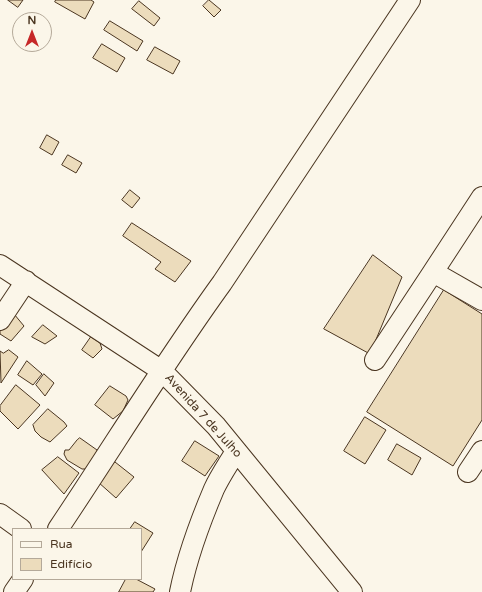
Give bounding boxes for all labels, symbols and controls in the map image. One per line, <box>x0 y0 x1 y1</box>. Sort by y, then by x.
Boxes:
north arrow <box>12 12 52 52</box>
text: N <box>28 14 36 27</box>
street label: Avenida 7 de Julho <box>162 371 244 461</box>
legend <box>12 528 142 580</box>
text: Rua <box>50 537 73 551</box>
text: Edifício <box>50 557 92 571</box>

